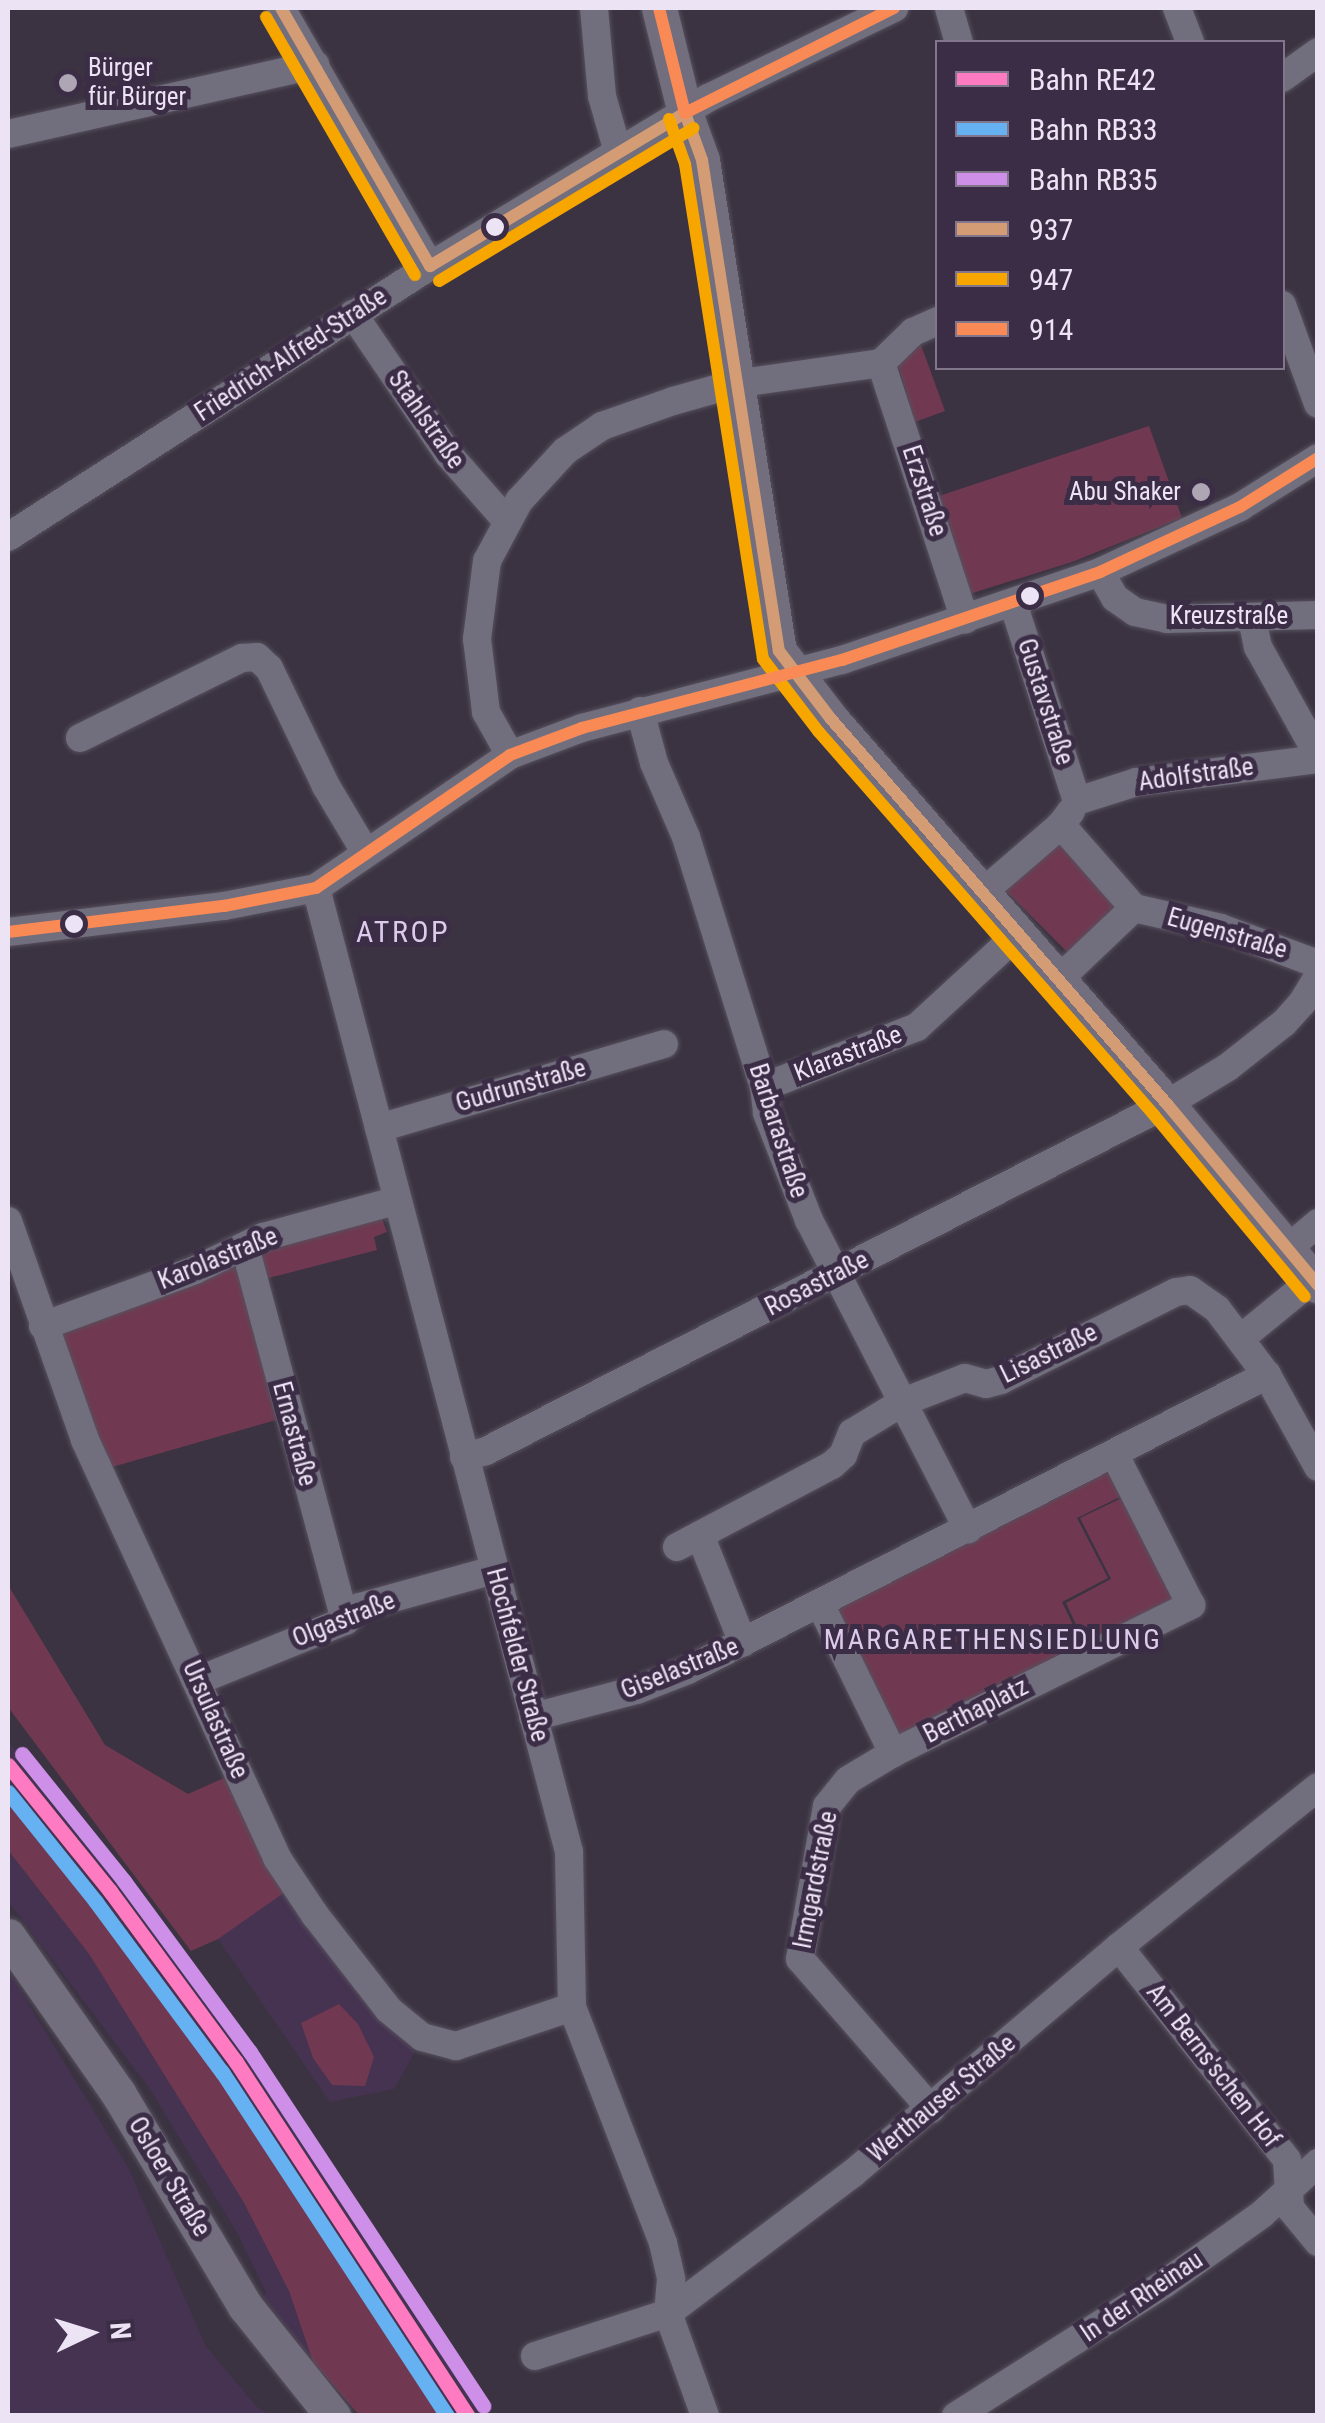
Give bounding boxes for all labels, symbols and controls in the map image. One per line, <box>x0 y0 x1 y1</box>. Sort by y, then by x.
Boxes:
legend <box>935 40 1285 370</box>
place label: Bürger für Bürger <box>88 54 186 113</box>
text: Bahn RE42 <box>1029 62 1156 97</box>
marker: Bürger für Bürger <box>57 72 79 94</box>
text: Bahn RB33 <box>1029 112 1158 147</box>
text: Bahn RB35 <box>1029 162 1158 197</box>
text: 937 <box>1029 212 1073 247</box>
unlabelled marker <box>485 217 505 237</box>
text: 947 <box>1029 262 1073 297</box>
street label: Friedrich-Alfred-Straße <box>190 282 392 428</box>
text: 914 <box>1029 312 1073 347</box>
street label: Stahlstraße <box>381 365 471 475</box>
street label: Erzstraße <box>895 442 953 540</box>
place label: Abu Shaker <box>1069 477 1181 507</box>
marker: Abu Shaker <box>1190 481 1212 503</box>
unlabelled marker <box>1020 586 1040 606</box>
street label: Kreuzstraße <box>1170 601 1288 631</box>
street label: Gustavstraße <box>1011 635 1079 769</box>
street label: Adolfstraße <box>1137 752 1255 798</box>
street label: Eugenstraße <box>1164 903 1290 965</box>
unlabelled marker <box>64 914 84 934</box>
district label: ATROP <box>356 914 450 950</box>
street label: Klarastraße <box>790 1020 906 1088</box>
street label: Gudrunstraße <box>453 1053 589 1119</box>
street label: Barbarastraße <box>742 1060 814 1202</box>
street label: Karolastraße <box>154 1222 282 1296</box>
street label: Rosastraße <box>760 1245 874 1323</box>
street label: Lisastraße <box>996 1318 1102 1390</box>
street label: Ernastraße <box>266 1379 322 1489</box>
street label: Hochfelder Straße <box>479 1565 555 1745</box>
street label: Olgastraße <box>288 1586 400 1654</box>
district label: MARGARETHENSIEDLUNG <box>824 1623 1162 1657</box>
street label: Giselastraße <box>617 1632 743 1706</box>
street label: Ursulastraße <box>176 1657 254 1783</box>
street label: Berthaplatz <box>919 1672 1033 1750</box>
street label: Irmgardstraße <box>788 1809 844 1951</box>
street label: Am Berns'schen Hof <box>1140 1978 1286 2154</box>
street label: Werthauser Straße <box>862 2029 1022 2169</box>
street label: Osloer Straße <box>122 2112 216 2242</box>
street label: In der Rheinau <box>1075 2245 1209 2349</box>
north arrow <box>40 2283 140 2383</box>
text: N <box>103 2321 137 2341</box>

